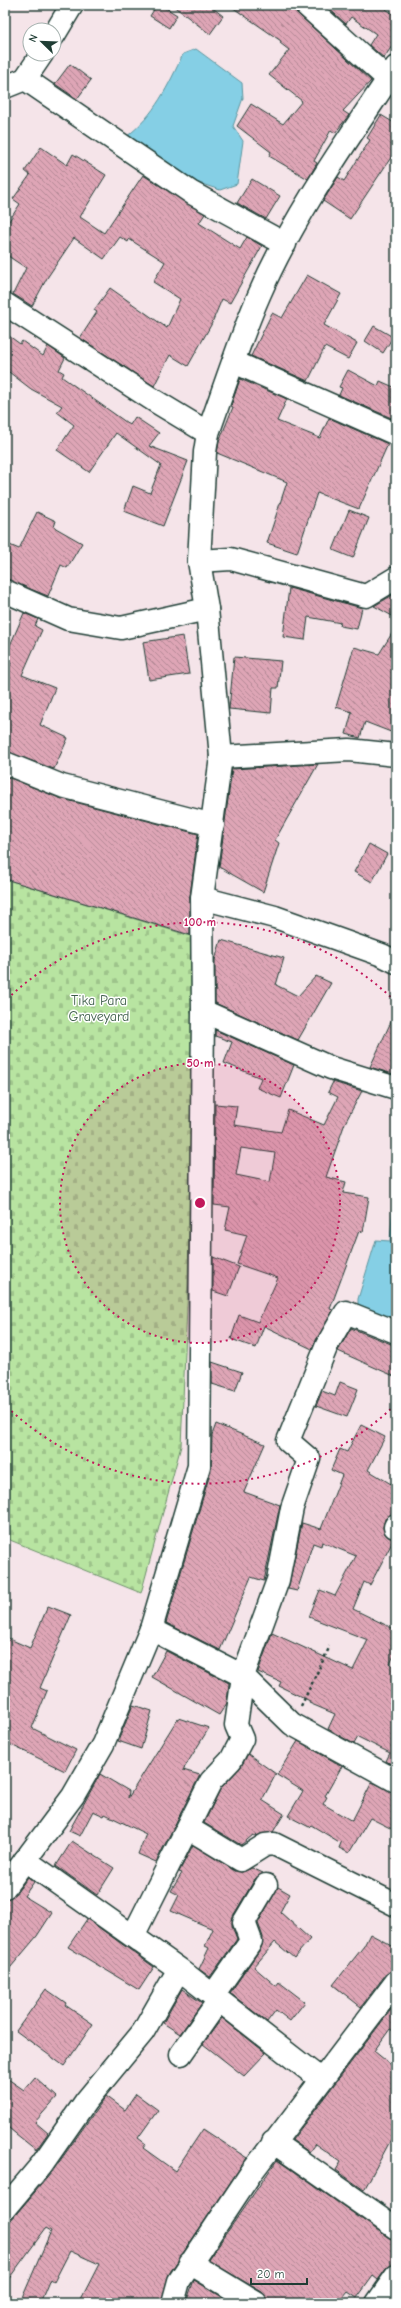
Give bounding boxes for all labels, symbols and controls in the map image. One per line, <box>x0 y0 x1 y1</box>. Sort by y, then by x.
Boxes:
north arrow <box>22 22 62 62</box>
text: N <box>26 32 41 44</box>
text: 100 m <box>184 915 216 929</box>
park label: Tika Para Graveyard <box>69 992 129 1025</box>
text: 50 m <box>186 1056 214 1070</box>
centre of rings <box>193 1196 207 1210</box>
scale bar <box>251 2260 307 2286</box>
text: 20 m <box>257 2267 285 2281</box>

